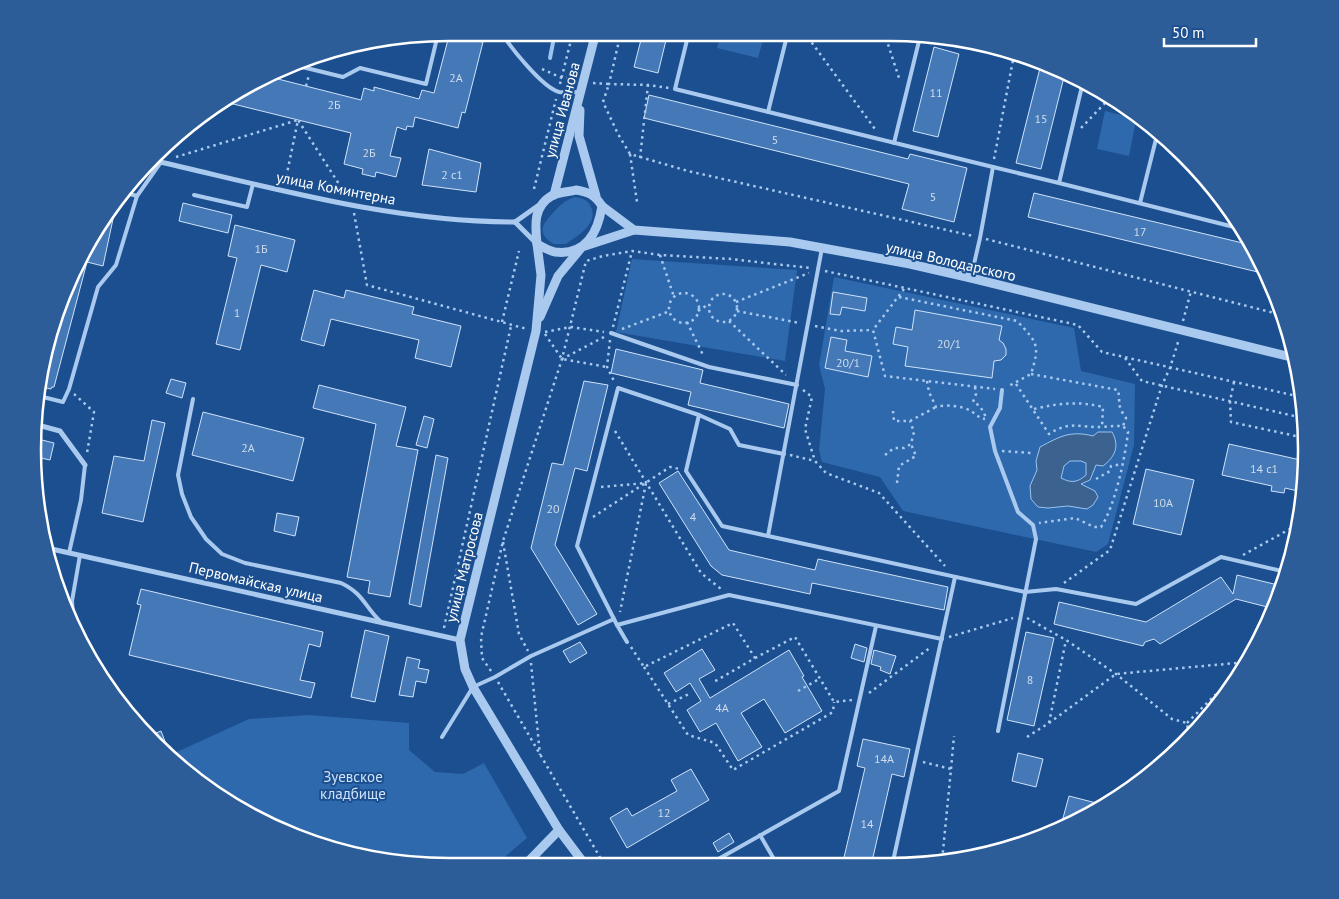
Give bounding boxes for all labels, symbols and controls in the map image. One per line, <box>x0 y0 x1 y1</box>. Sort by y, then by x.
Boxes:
scale bar <box>1164 15 1256 47</box>
text: 50 m <box>1172 23 1205 42</box>
street label: улица Иванова <box>540 60 584 160</box>
house number: 2А <box>449 70 463 85</box>
house number: 11 <box>929 85 943 100</box>
house number: 2Б <box>327 97 341 112</box>
house number: 15 <box>1034 111 1048 126</box>
house number: 5 <box>772 132 778 147</box>
house number: 2Б <box>362 145 376 160</box>
street label: улица Коминтерна <box>275 167 397 209</box>
house number: 2 с1 <box>441 167 463 182</box>
house number: 5 <box>930 189 936 204</box>
house number: 17 <box>1133 224 1147 239</box>
street label: улица Володарского <box>884 237 1018 285</box>
house number: 1Б <box>254 241 268 256</box>
house number: 1 <box>234 305 240 320</box>
house number: 20/1 <box>937 336 961 351</box>
house number: 20/1 <box>836 355 860 370</box>
house number: 2А <box>241 440 255 455</box>
house number: 14 с1 <box>1250 461 1278 476</box>
house number: 10А <box>1153 495 1173 510</box>
house number: 20 <box>546 501 560 516</box>
house number: 4 <box>690 509 697 524</box>
street label: улица Матросова <box>441 510 487 624</box>
street label: Первомайская улица <box>187 557 325 607</box>
house number: 8 <box>1027 672 1033 687</box>
house number: 4А <box>715 700 729 715</box>
house number: 14А <box>874 751 894 766</box>
park label: Зуевское кладбище <box>320 767 386 803</box>
house number: 12 <box>657 805 671 820</box>
house number: 14 <box>860 816 874 831</box>

